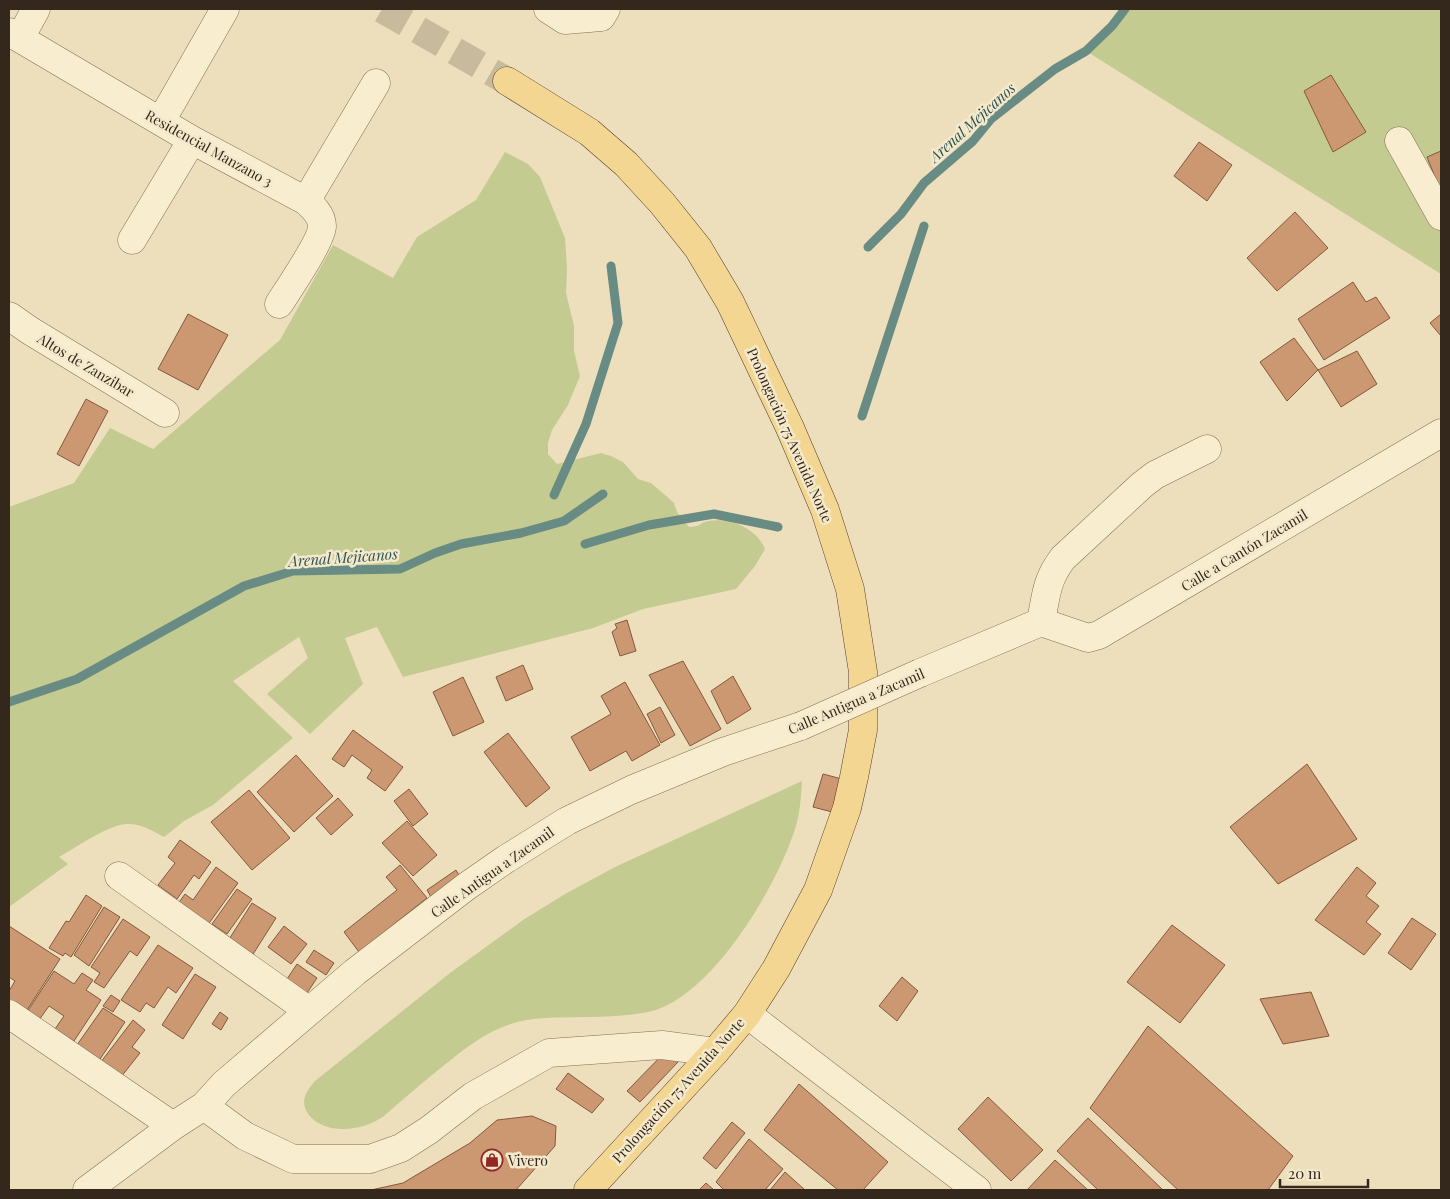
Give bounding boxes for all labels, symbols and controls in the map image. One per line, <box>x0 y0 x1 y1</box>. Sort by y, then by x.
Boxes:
water label: Arenal Mejicanos <box>923 78 1020 167</box>
street label: Residencial Manzano 3 <box>142 105 276 191</box>
street label: Altos de Zanzibar <box>33 328 138 402</box>
street label: Prolongación 75 Avenida Norte <box>743 345 837 525</box>
street label: Calle a Cantón Zacamil <box>1177 505 1311 595</box>
water label: Arenal Mejicanos <box>286 543 399 571</box>
street label: Calle Antigua a Zacamil <box>785 664 927 738</box>
street label: Calle Antigua a Zacamil <box>427 822 557 922</box>
street label: Prolongación 75 Avenida Norte <box>608 1013 748 1167</box>
shop icon: Vivero <box>480 1148 504 1172</box>
place label: Vivero <box>507 1151 548 1170</box>
scale bar <box>1280 1156 1368 1188</box>
text: 20 m <box>1288 1163 1322 1183</box>

